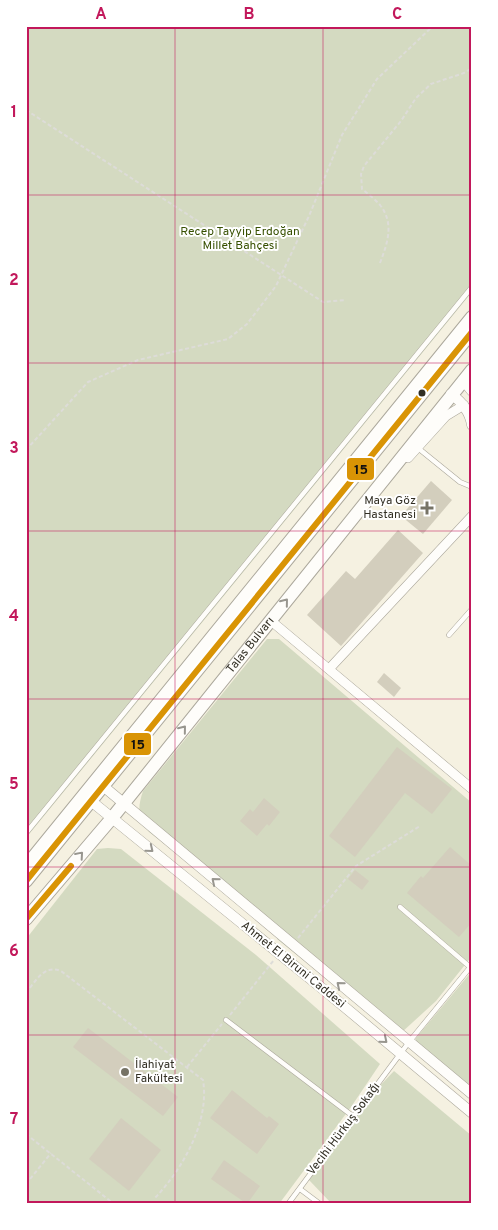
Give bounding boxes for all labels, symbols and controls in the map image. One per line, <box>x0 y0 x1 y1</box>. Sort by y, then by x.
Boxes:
text: A <box>95 5 107 25</box>
text: B <box>243 5 255 25</box>
text: C <box>392 5 402 25</box>
text: 1 <box>11 103 17 123</box>
park label: Recep Tayyip Erdoğan Millet Bahçesi <box>180 224 300 254</box>
text: 2 <box>9 271 19 291</box>
unlabelled marker <box>417 388 427 398</box>
text: 3 <box>9 439 19 459</box>
line badge: 15 <box>346 457 375 481</box>
text: 15 <box>354 462 368 479</box>
place label: Maya Göz Hastanesi <box>363 493 416 523</box>
marker: Maya Göz Hastanesi <box>420 501 434 515</box>
one-way arrow <box>279 599 287 608</box>
text: 4 <box>9 607 19 627</box>
street label: Talas Bulvarı <box>223 614 278 677</box>
one-way arrow <box>178 726 186 735</box>
line badge: 15 <box>123 732 152 756</box>
text: 15 <box>131 737 145 754</box>
text: 5 <box>9 775 19 795</box>
one-way arrow <box>144 843 153 851</box>
one-way arrow <box>75 852 83 861</box>
one-way arrow <box>212 877 221 886</box>
street label: Ahmet El Biruni Caddesi <box>237 918 349 1012</box>
text: 6 <box>9 942 19 962</box>
one-way arrow <box>337 982 346 990</box>
one-way arrow <box>378 1035 387 1043</box>
place label: İlahiyat Fakültesi <box>135 1057 183 1087</box>
marker: İlahiyat Fakültesi <box>119 1066 131 1078</box>
street label: Vecihi Hürkuş Sokağı <box>304 1079 384 1179</box>
text: 7 <box>10 1110 18 1130</box>

